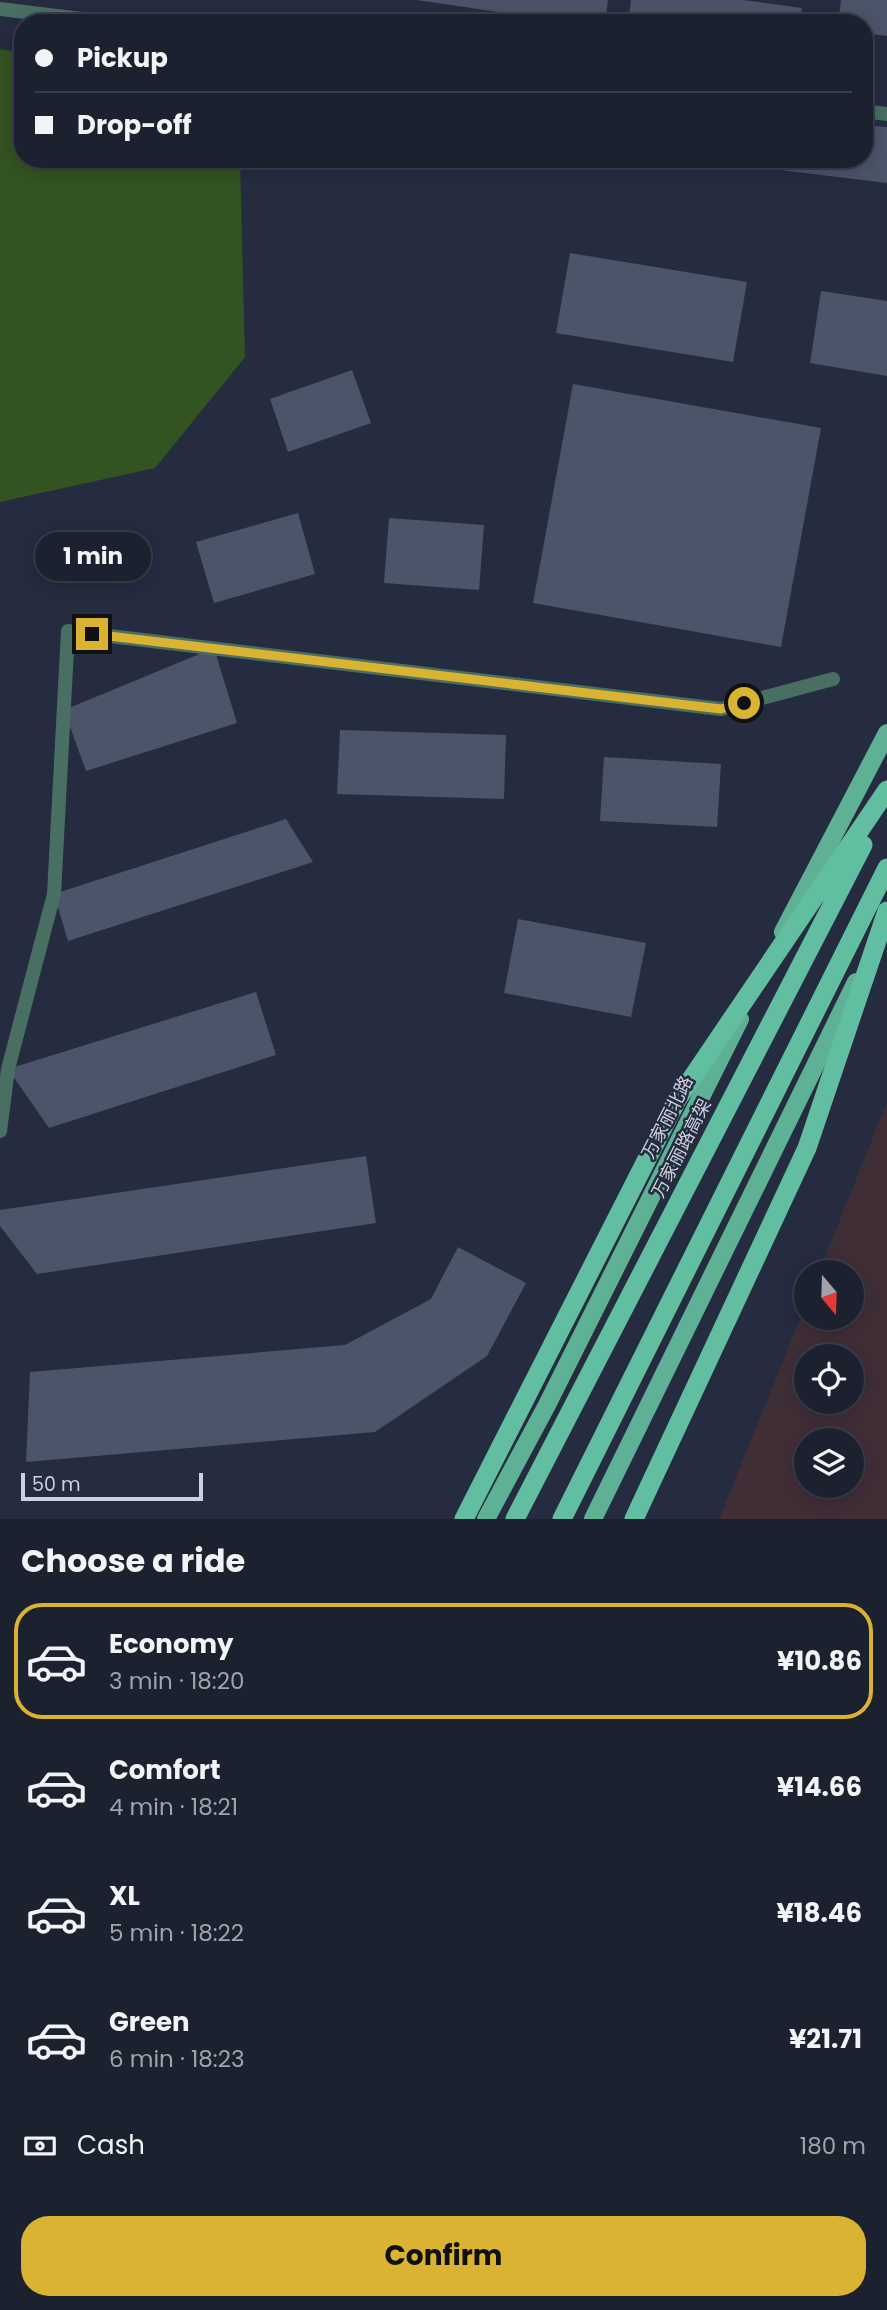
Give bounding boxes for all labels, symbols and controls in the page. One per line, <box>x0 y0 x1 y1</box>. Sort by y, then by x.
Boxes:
text: Pickup <box>77 40 168 76</box>
text: Drop-off <box>77 107 192 143</box>
callout: 1 min <box>34 532 150 582</box>
text: 1 min <box>63 540 123 572</box>
route end <box>76 618 108 650</box>
route start <box>728 687 760 719</box>
street label: 万家丽北路 <box>635 1071 699 1163</box>
street label: 万家丽路高架 <box>645 1094 717 1202</box>
north arrow <box>794 1260 864 1330</box>
map controls <box>794 1260 864 1498</box>
button: locate <box>794 1344 864 1414</box>
button: layers <box>794 1428 864 1498</box>
scale bar <box>21 1470 203 1502</box>
text: 50 m <box>32 1471 81 1498</box>
text: Choose a ride <box>21 1538 245 1583</box>
text: Economy <box>109 1626 233 1662</box>
icon: car <box>25 1630 88 1693</box>
text: ¥10.86 <box>777 1643 862 1679</box>
text: 3 min · 18:20 <box>109 1665 244 1697</box>
text: Comfort <box>109 1752 221 1788</box>
icon: car <box>25 1756 88 1819</box>
text: ¥14.66 <box>777 1769 862 1805</box>
text: 4 min · 18:21 <box>109 1791 238 1823</box>
text: XL <box>109 1878 140 1914</box>
icon: car <box>25 1882 88 1945</box>
text: ¥18.46 <box>776 1895 862 1931</box>
text: 5 min · 18:22 <box>109 1917 244 1949</box>
text: Green <box>109 2004 190 2040</box>
icon: car <box>25 2008 88 2071</box>
text: ¥21.71 <box>789 2021 862 2057</box>
text: 6 min · 18:23 <box>109 2043 245 2075</box>
icon: cash <box>21 2127 59 2165</box>
text: Cash <box>77 2127 145 2163</box>
text: 180 m <box>800 2130 866 2162</box>
button: Confirm <box>21 2216 866 2296</box>

